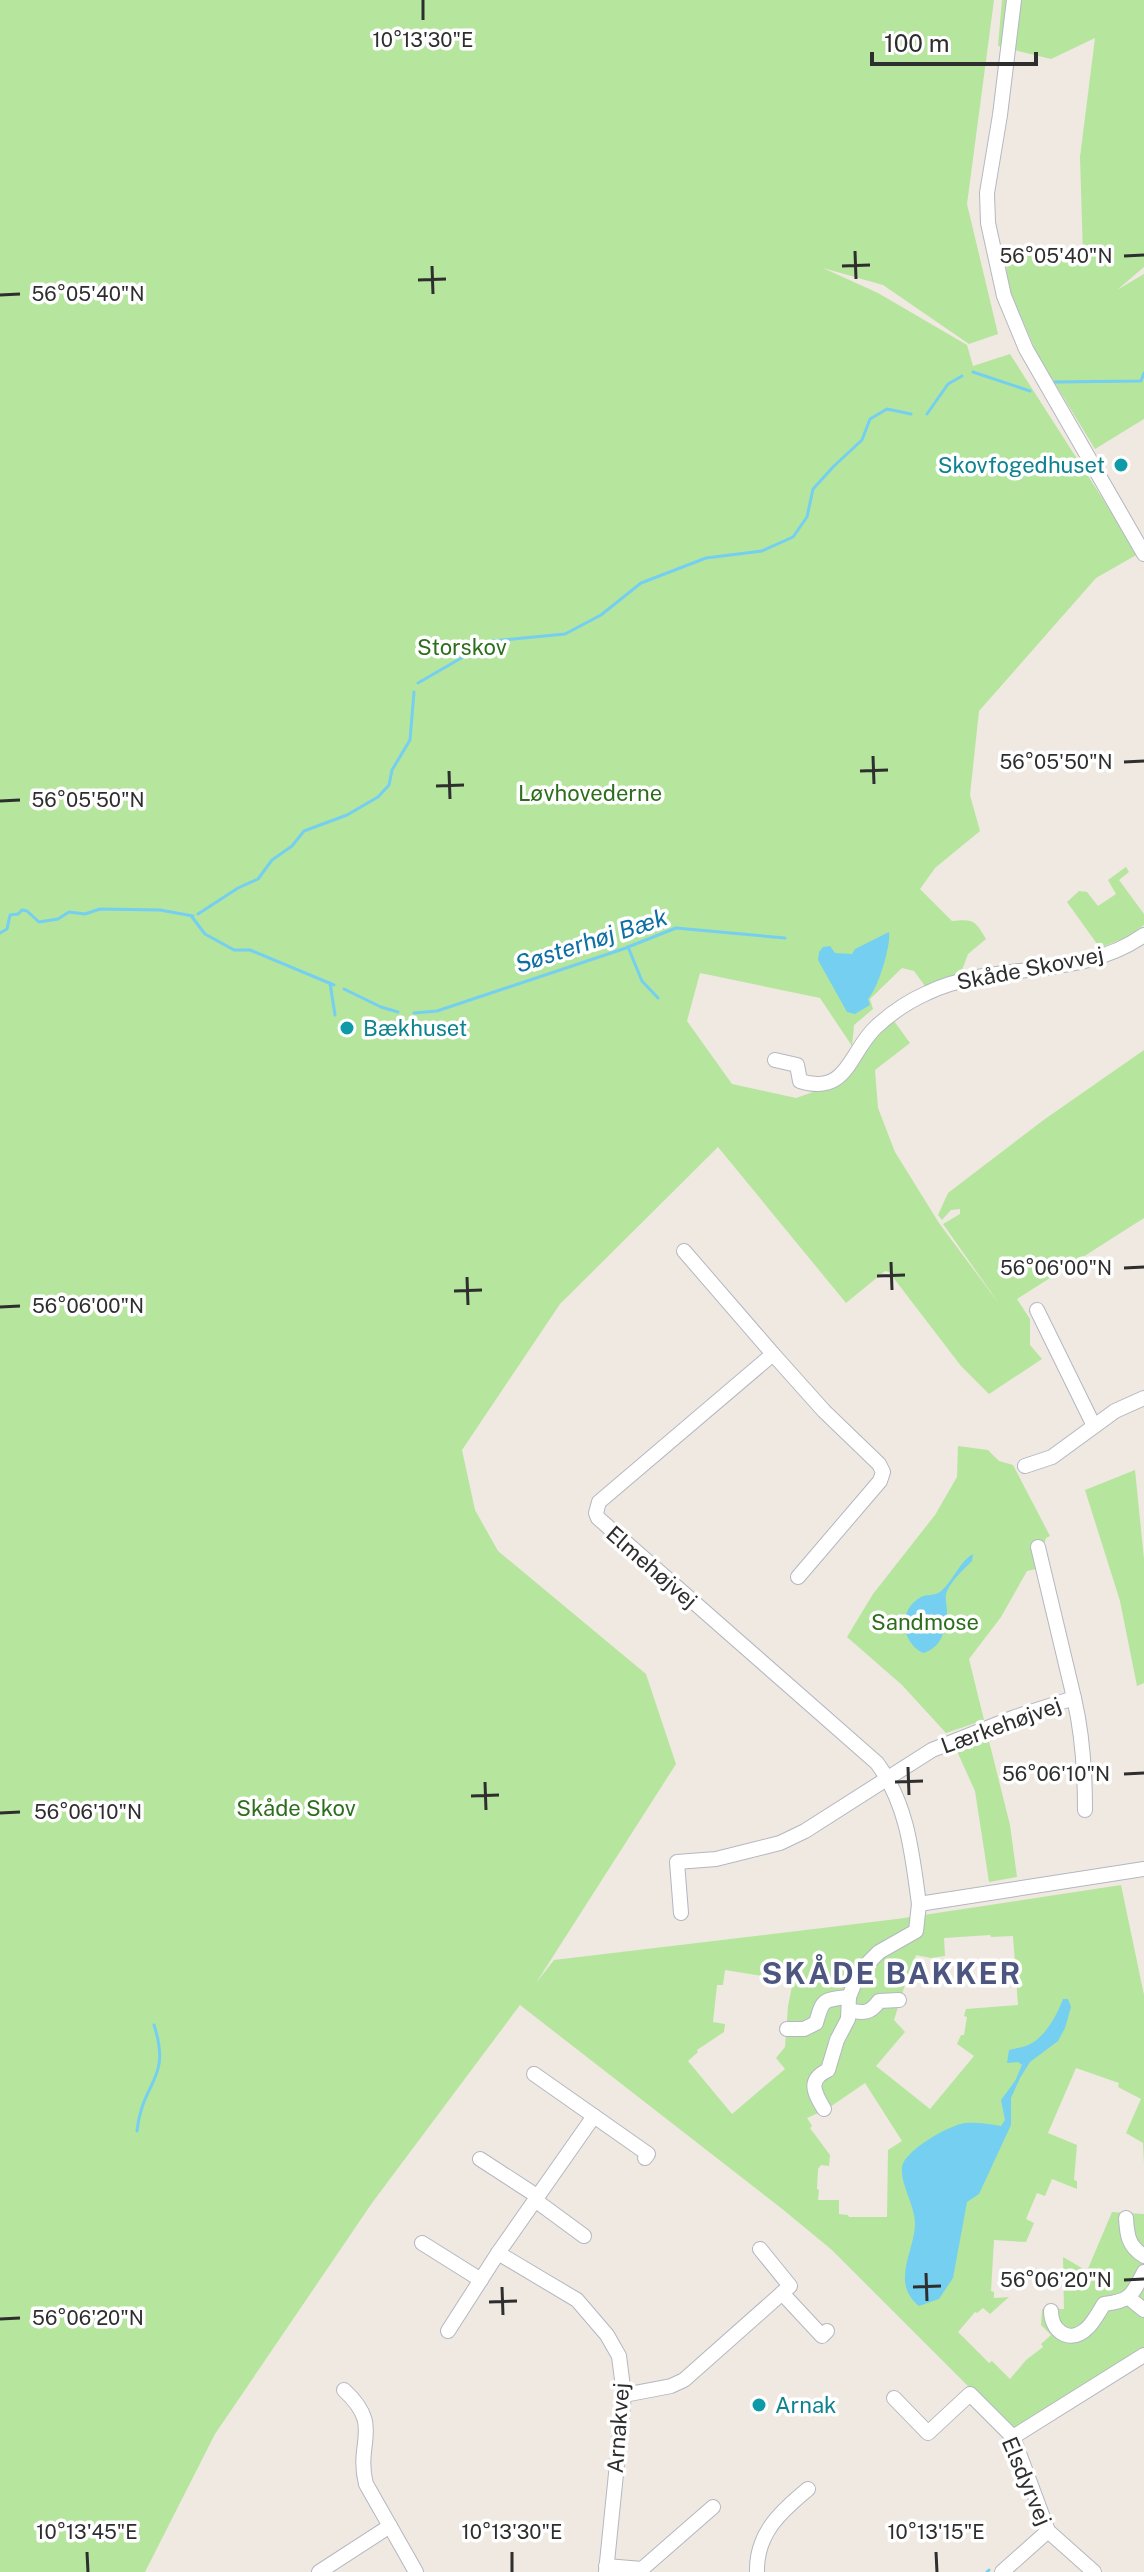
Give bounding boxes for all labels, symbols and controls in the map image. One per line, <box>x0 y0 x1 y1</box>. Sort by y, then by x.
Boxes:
scale bar <box>872 16 1036 66</box>
text: 10°13'30"E <box>373 28 473 52</box>
text: 100 m <box>884 29 950 57</box>
text: 56°05'40"N <box>1000 244 1112 268</box>
text: 56°05'40"N <box>32 282 144 306</box>
place label: Skovfogedhuset <box>938 452 1105 478</box>
marker: Skovfogedhuset <box>1112 456 1130 474</box>
park label: Storskov <box>417 634 507 660</box>
text: 56°05'50"N <box>999 750 1113 774</box>
park label: Løvhovederne <box>518 780 662 806</box>
text: 56°05'50"N <box>31 788 145 812</box>
water label: Søsterhøj Bæk <box>511 902 671 978</box>
street label: Skåde Skovvej <box>954 941 1106 995</box>
place label: Bækhuset <box>363 1015 467 1041</box>
marker: Bækhuset <box>338 1019 356 1037</box>
text: 56°06'00"N <box>1000 1256 1112 1280</box>
text: 56°06'00"N <box>32 1294 144 1318</box>
street label: Elmehøjvej <box>601 1520 703 1614</box>
park label: Sandmose <box>871 1609 979 1635</box>
street label: Lærkehøjvej <box>937 1691 1065 1759</box>
text: 56°06'10"N <box>1002 1762 1110 1786</box>
park label: Skåde Skov <box>236 1795 356 1821</box>
text: 56°06'10"N <box>34 1800 142 1824</box>
district label: SKÅDE BAKKER <box>762 1954 1022 1991</box>
text: 56°06'20"N <box>1000 2268 1112 2292</box>
text: 56°06'20"N <box>32 2306 144 2330</box>
street label: Arnakvej <box>602 2382 634 2474</box>
place label: Arnak <box>775 2392 836 2418</box>
marker: Arnak <box>750 2396 768 2414</box>
street label: Elsdyrvej <box>997 2433 1057 2529</box>
text: 10°13'45"E <box>36 2520 138 2544</box>
text: 10°13'30"E <box>462 2520 562 2544</box>
text: 10°13'15"E <box>887 2520 985 2544</box>

